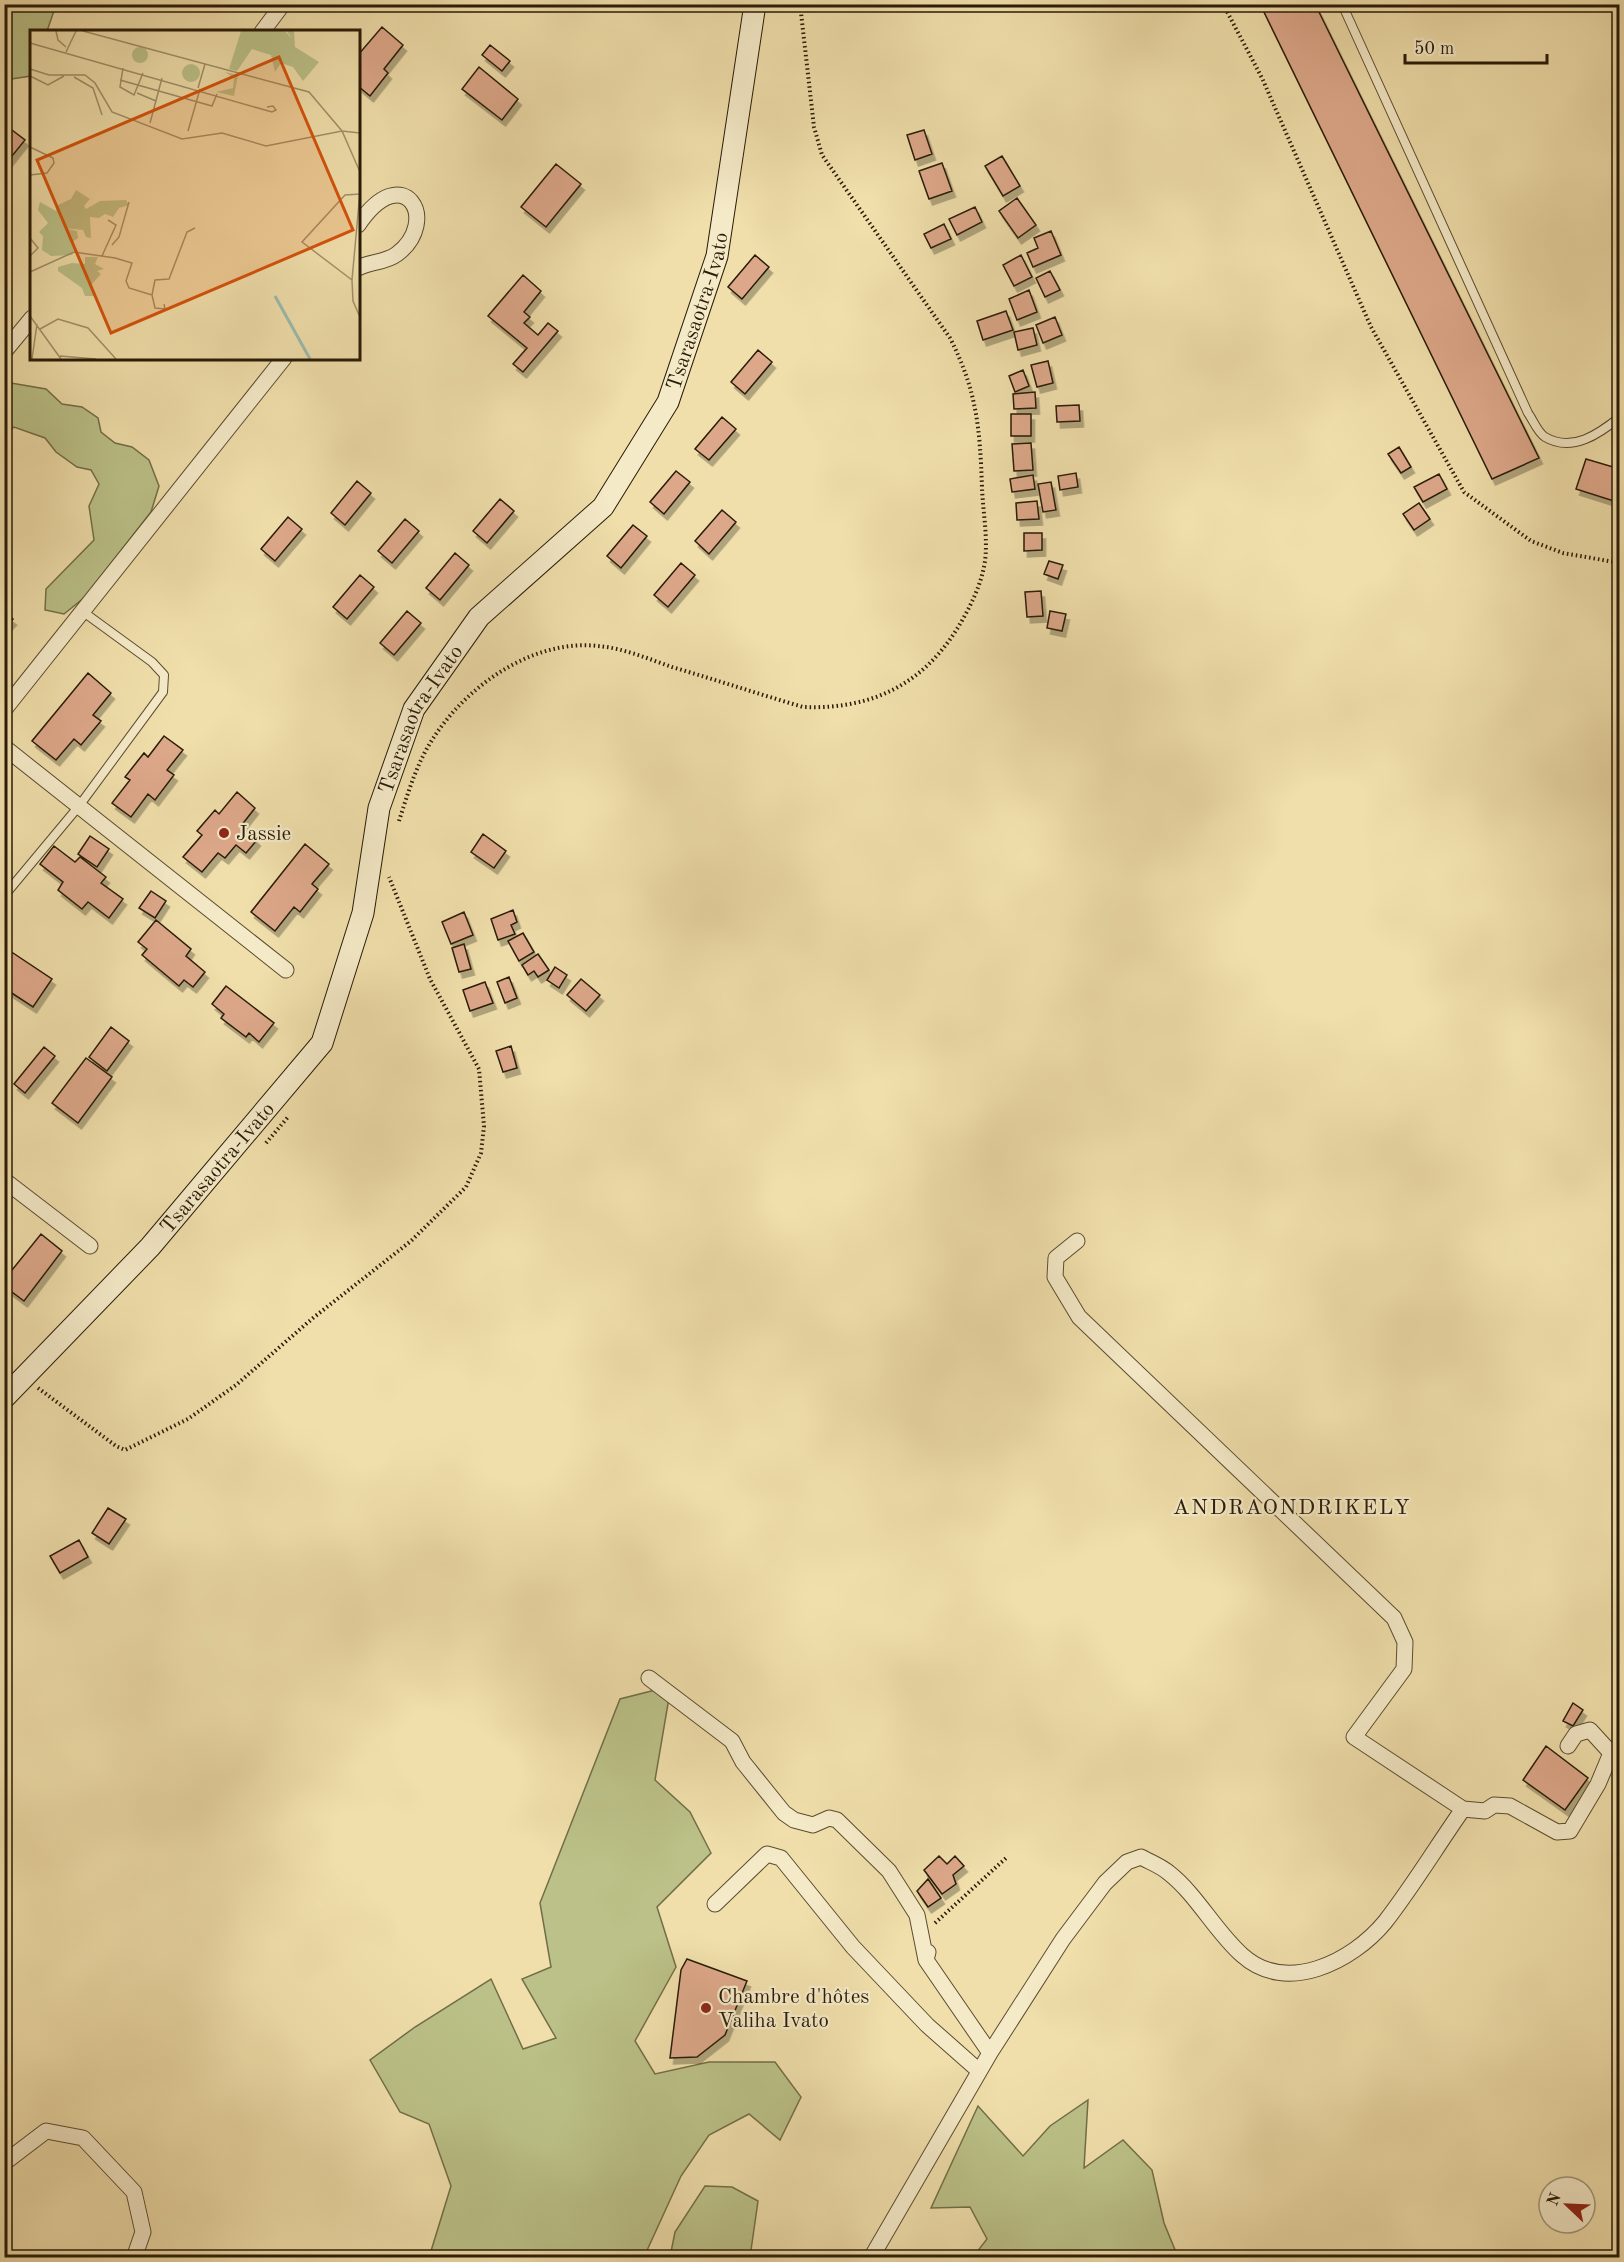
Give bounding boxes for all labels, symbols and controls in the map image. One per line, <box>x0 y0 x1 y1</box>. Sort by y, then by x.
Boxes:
scale bar <box>1405 27 1548 65</box>
inset map <box>30 30 360 360</box>
text: 50 m <box>1414 40 1454 58</box>
street label: Tsarasaotra-Ivato <box>664 231 732 393</box>
street label: Tsarasaotra-Ivato <box>376 642 468 797</box>
place label: Jassie <box>236 824 291 845</box>
marker: Jassie <box>217 826 231 840</box>
street label: Tsarasaotra-Ivato <box>157 1099 279 1238</box>
district label: ANDRAONDRIKELY <box>1173 1497 1411 1519</box>
place label: Chambre d'hôtes Valiha Ivato <box>718 1987 869 2032</box>
marker: Chambre d'hôtes Valiha Ivato <box>699 2001 713 2015</box>
north arrow <box>1537 2175 1597 2235</box>
text: N <box>1545 2190 1565 2209</box>

